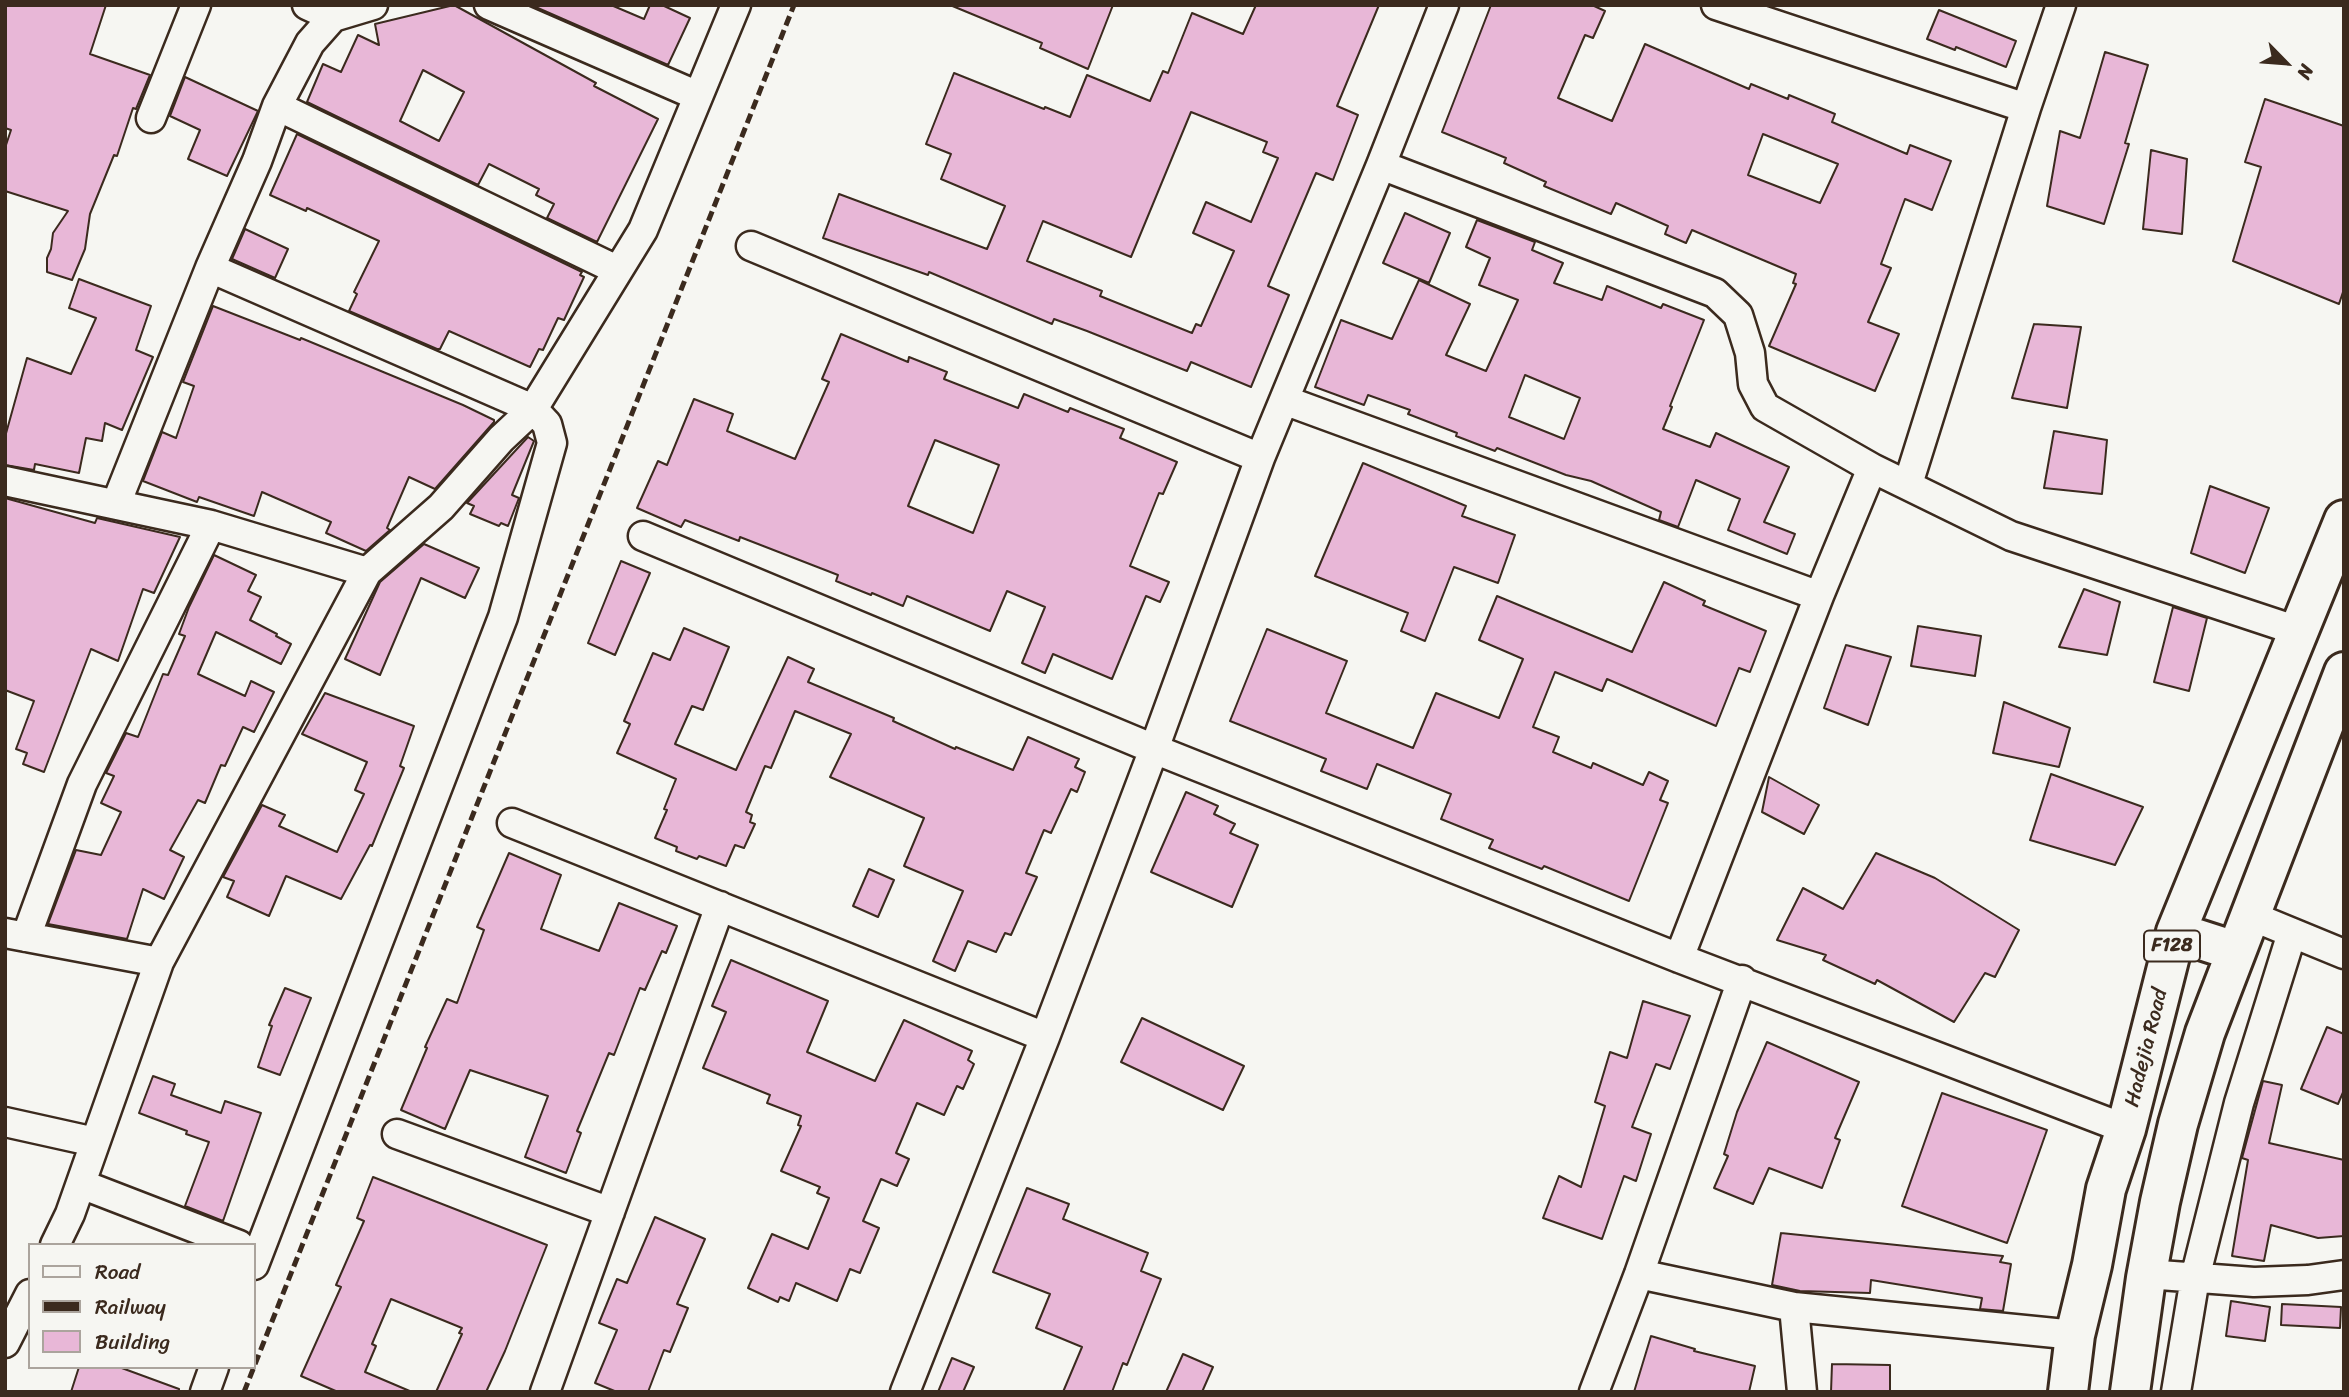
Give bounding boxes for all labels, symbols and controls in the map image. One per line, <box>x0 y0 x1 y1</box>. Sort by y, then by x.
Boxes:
north arrow <box>2251 28 2321 98</box>
text: N <box>2288 59 2323 85</box>
road number: F128 <box>2144 930 2200 962</box>
street label: Hadejia Road <box>2120 986 2174 1110</box>
legend <box>28 1243 256 1369</box>
text: Road <box>95 1253 140 1291</box>
text: Railway <box>95 1288 166 1326</box>
text: Building <box>95 1323 170 1361</box>

